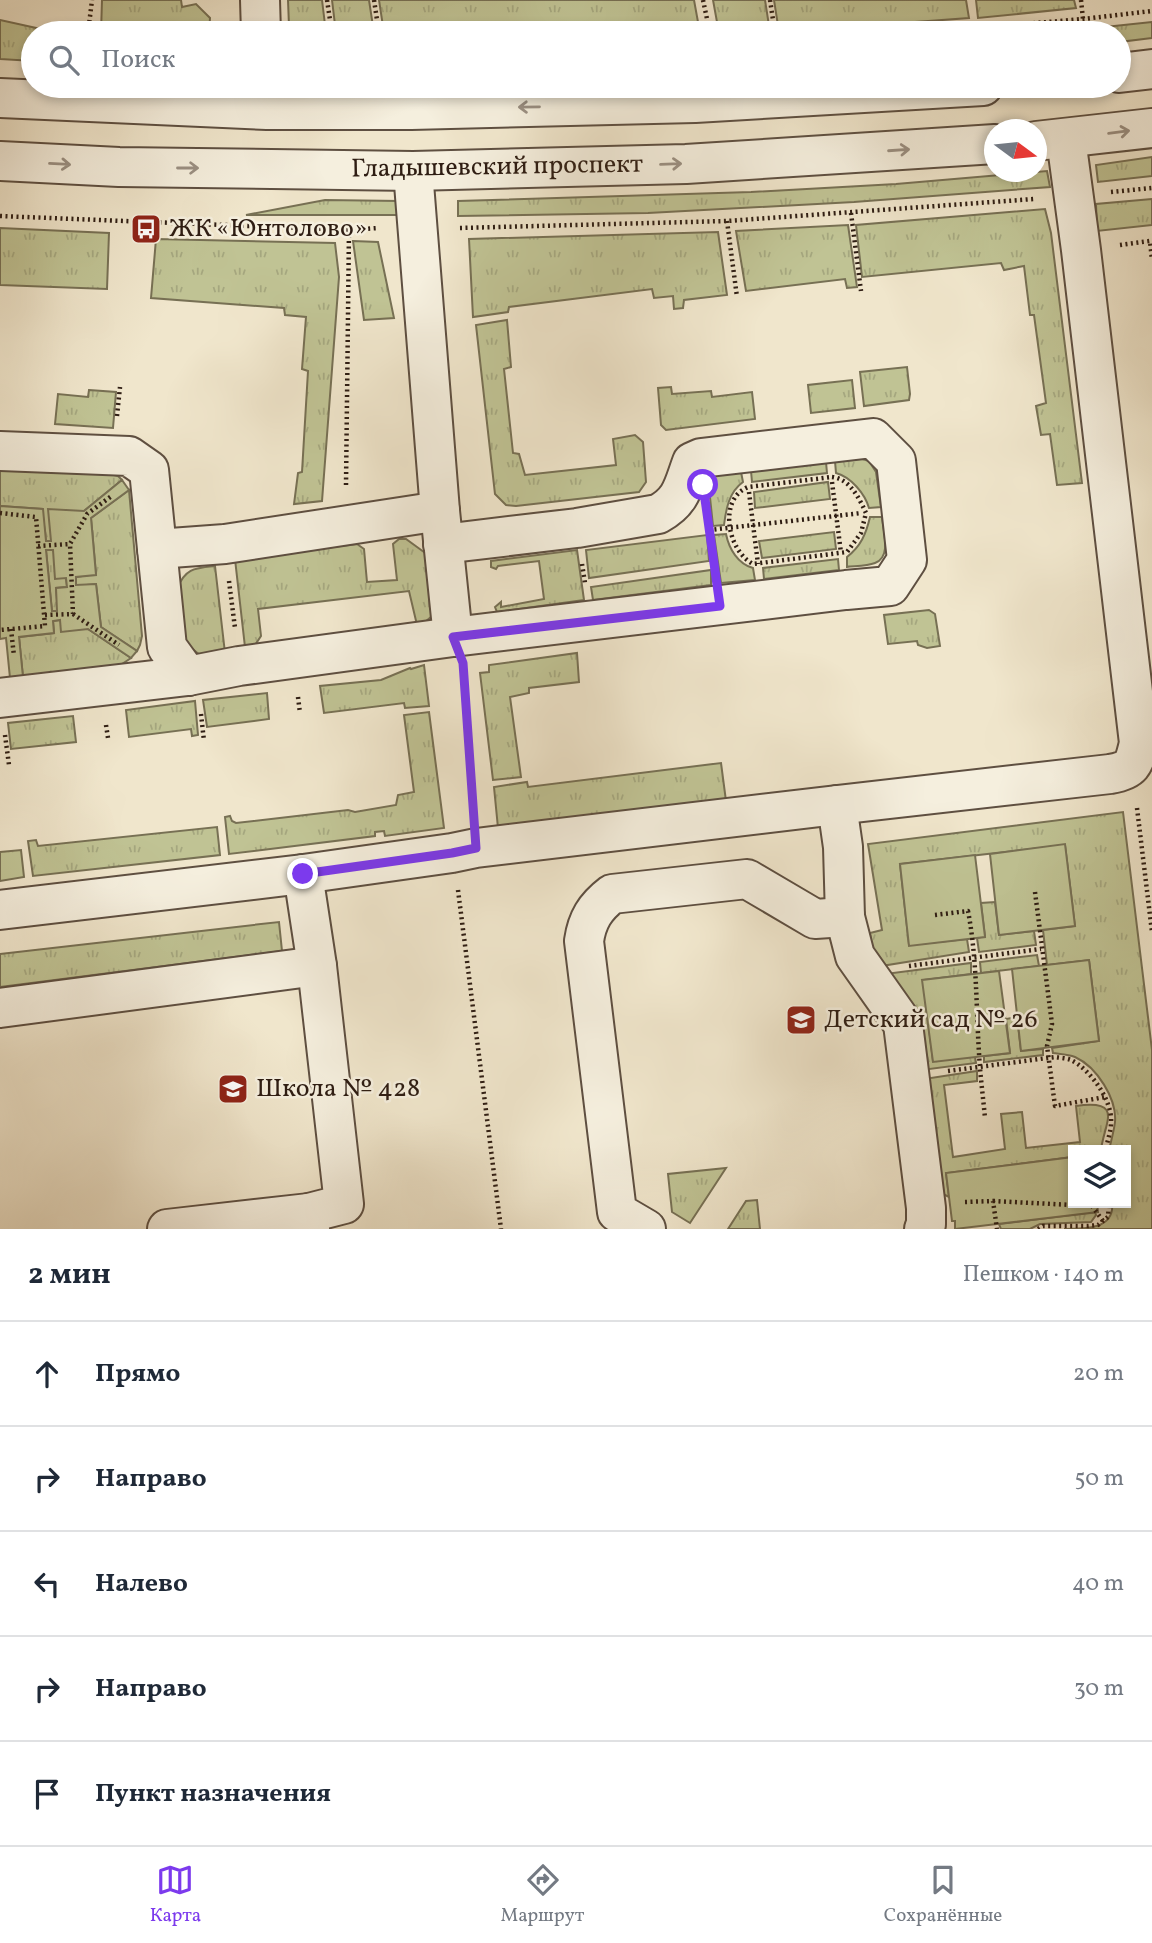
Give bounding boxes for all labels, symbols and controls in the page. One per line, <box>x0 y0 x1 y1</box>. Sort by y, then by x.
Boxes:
search box <box>21 21 1131 98</box>
icon: search <box>45 41 83 79</box>
text: Поиск <box>101 42 175 78</box>
one-way arrow <box>518 101 541 114</box>
north arrow <box>984 119 1047 182</box>
one-way arrow <box>1107 126 1129 139</box>
one-way arrow <box>887 144 910 157</box>
street label: Гладышевский проспект <box>351 146 643 188</box>
one-way arrow <box>48 157 71 170</box>
one-way arrow <box>660 158 683 171</box>
one-way arrow <box>176 161 199 174</box>
place label: ЖК «Юнтолово» <box>169 211 367 247</box>
bus stop icon: ЖК «Юнтолово» <box>129 212 163 246</box>
route start <box>687 469 718 500</box>
route end <box>287 858 318 889</box>
place label: Детский сад № 26 <box>824 1002 1038 1038</box>
school or university icon: Детский сад № 26 <box>784 1003 818 1037</box>
place label: Школа № 428 <box>256 1071 420 1107</box>
school or university icon: Школа № 428 <box>216 1072 250 1106</box>
map controls <box>1068 1145 1131 1208</box>
button: layers <box>1068 1145 1131 1208</box>
text: 2 мин <box>28 1254 111 1296</box>
text: Пешком · 140 m <box>963 1259 1124 1291</box>
icon: ahead <box>28 1355 66 1393</box>
text: Прямо <box>95 1356 180 1392</box>
text: 20 m <box>1073 1358 1124 1390</box>
icon: right <box>28 1460 66 1498</box>
text: Направо <box>95 1461 207 1497</box>
text: 50 m <box>1075 1463 1124 1495</box>
icon: left <box>28 1565 66 1603</box>
text: Налево <box>95 1566 188 1602</box>
text: 40 m <box>1072 1568 1124 1600</box>
icon: right <box>28 1670 66 1708</box>
text: Направо <box>95 1671 207 1707</box>
text: 30 m <box>1074 1673 1124 1705</box>
icon: arrive <box>28 1775 66 1813</box>
text: Пункт назначения <box>95 1776 331 1812</box>
tab: Карта <box>150 1861 201 1929</box>
tab: Маршрут <box>501 1861 584 1929</box>
tab: Сохранённые <box>884 1861 1002 1929</box>

